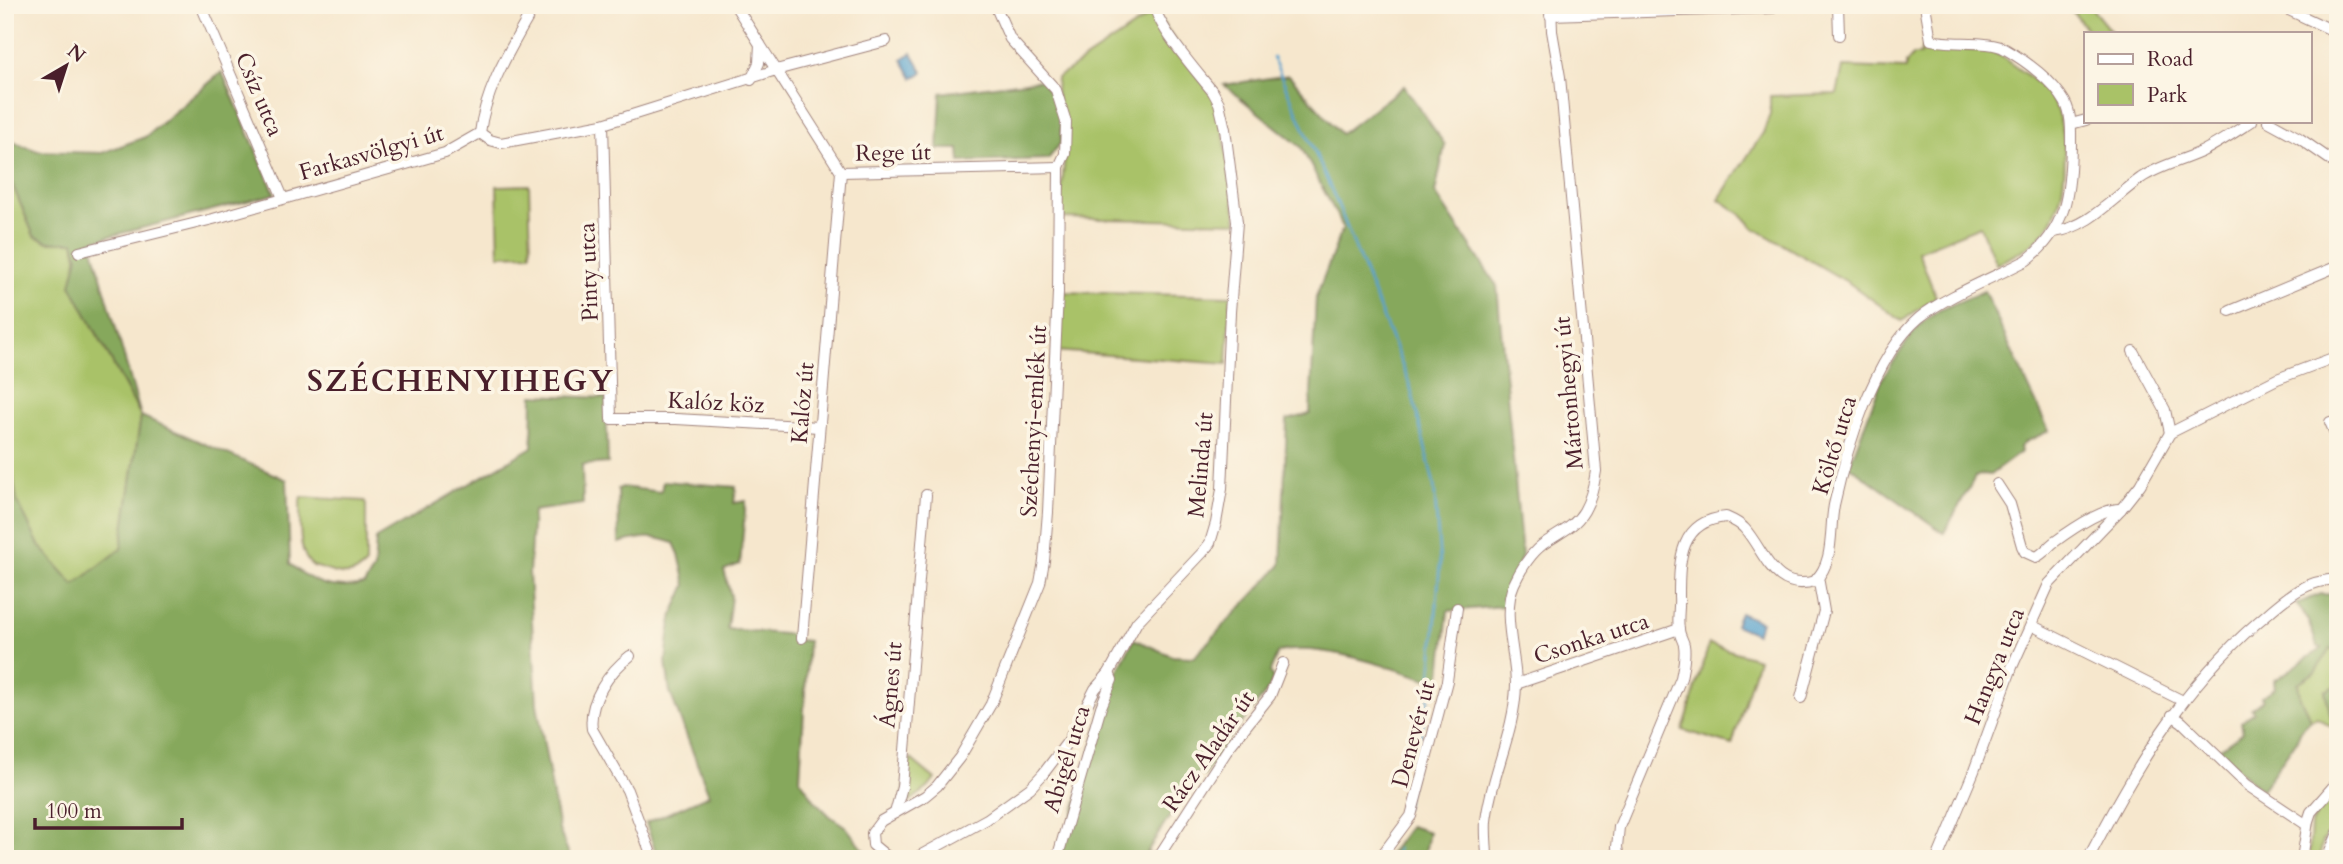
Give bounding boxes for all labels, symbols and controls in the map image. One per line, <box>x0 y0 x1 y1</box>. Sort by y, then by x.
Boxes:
north arrow <box>32 32 102 102</box>
legend <box>2084 32 2312 122</box>
text: N <box>61 38 91 69</box>
text: Road <box>2147 45 2193 74</box>
street label: Csíz utca <box>228 47 291 141</box>
text: Park <box>2147 81 2188 110</box>
street label: Farkasvölgyi út <box>295 117 447 188</box>
street label: Rege út <box>855 136 931 169</box>
street label: Pinty utca <box>571 222 606 322</box>
street label: Mártonhegyi út <box>1546 315 1591 471</box>
street label: Széchenyi-emlék út <box>1013 324 1054 518</box>
district label: SZÉCHENYIHEGY <box>307 361 615 402</box>
street label: Kalóz út <box>783 361 821 445</box>
street label: Kalóz köz <box>667 384 765 421</box>
street label: Költő utca <box>1805 392 1864 498</box>
street label: Melinda út <box>1180 411 1221 519</box>
street label: Hangya utca <box>1957 603 2032 729</box>
street label: Csonka utca <box>1530 605 1653 672</box>
street label: Ágnes út <box>871 641 910 729</box>
street label: Denevér út <box>1384 677 1443 791</box>
street label: Rácz Aladár út <box>1155 684 1262 818</box>
street label: Abigél utca <box>1035 702 1098 817</box>
scale bar <box>35 787 182 831</box>
text: 100 m <box>46 797 102 826</box>

